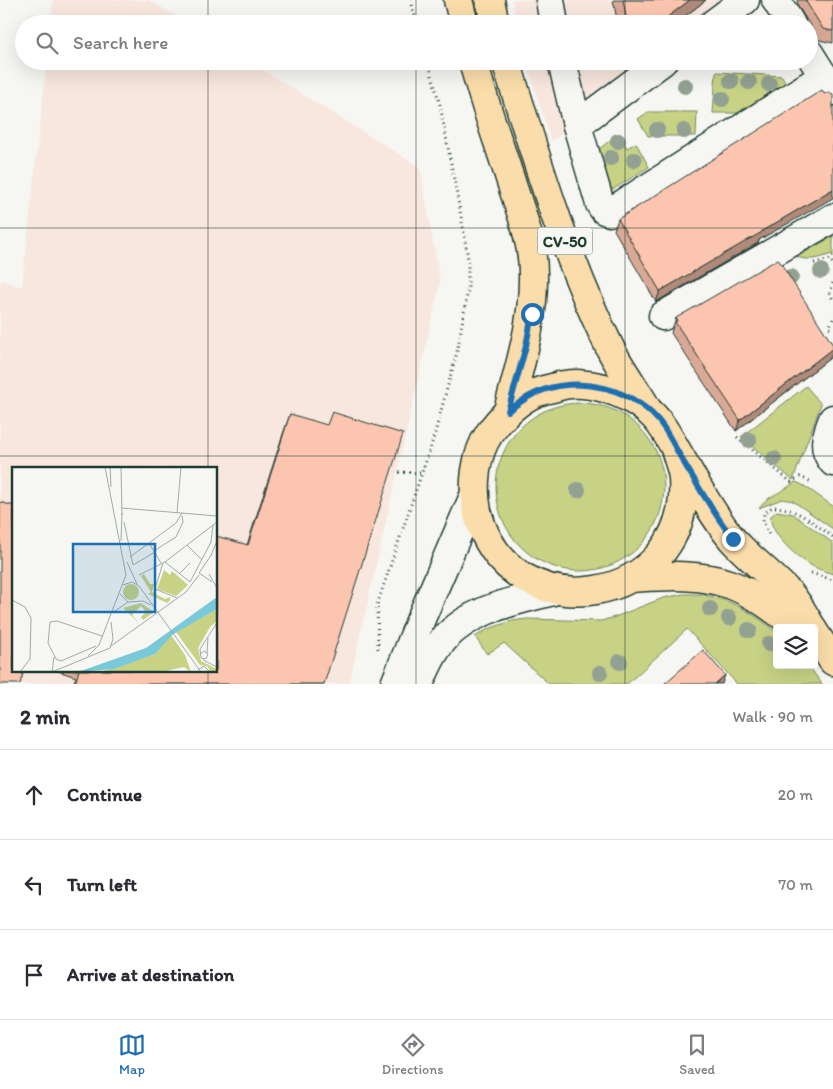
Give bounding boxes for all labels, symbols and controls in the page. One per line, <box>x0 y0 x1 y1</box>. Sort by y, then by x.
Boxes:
search box <box>15 15 818 70</box>
icon: search <box>33 29 61 57</box>
text: Search here <box>73 31 168 54</box>
road number: CV-50 <box>538 228 592 255</box>
route start <box>521 303 544 326</box>
inset map <box>12 467 218 672</box>
route end <box>722 528 745 551</box>
map controls <box>773 624 818 669</box>
button: layers <box>773 624 818 669</box>
text: 2 min <box>20 704 70 729</box>
text: Walk · 90 m <box>733 707 813 726</box>
icon: ahead <box>20 781 48 809</box>
text: Continue <box>67 783 142 806</box>
text: 20 m <box>778 785 813 804</box>
icon: left <box>20 871 48 899</box>
text: Turn left <box>67 873 137 896</box>
text: 70 m <box>778 875 813 894</box>
icon: arrive <box>20 961 48 989</box>
text: Arrive at destination <box>67 963 234 986</box>
tab: Map <box>118 1031 146 1078</box>
tab: Directions <box>382 1031 443 1078</box>
tab: Saved <box>679 1031 715 1078</box>

